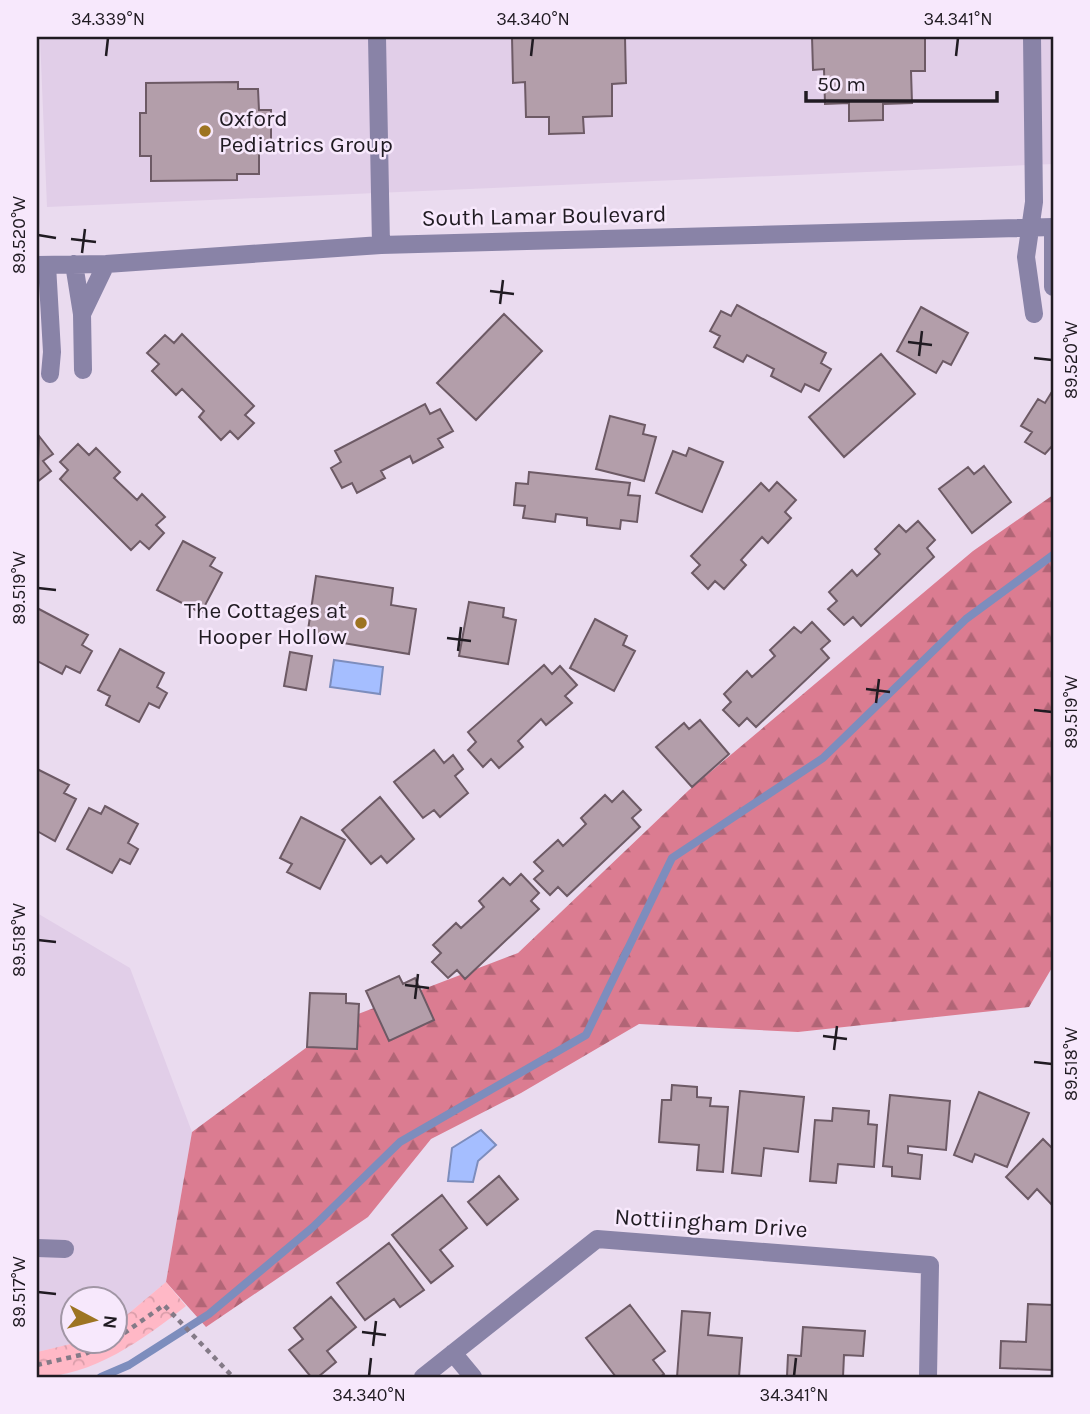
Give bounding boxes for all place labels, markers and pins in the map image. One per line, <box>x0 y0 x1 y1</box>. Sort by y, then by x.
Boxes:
place label: Oxford Pediatrics Group <box>219 105 393 158</box>
marker: Oxford Pediatrics Group <box>197 123 213 139</box>
place label: The Cottages at Hooper Hollow <box>184 597 347 650</box>
marker: The Cottages at Hooper Hollow <box>353 615 369 631</box>

